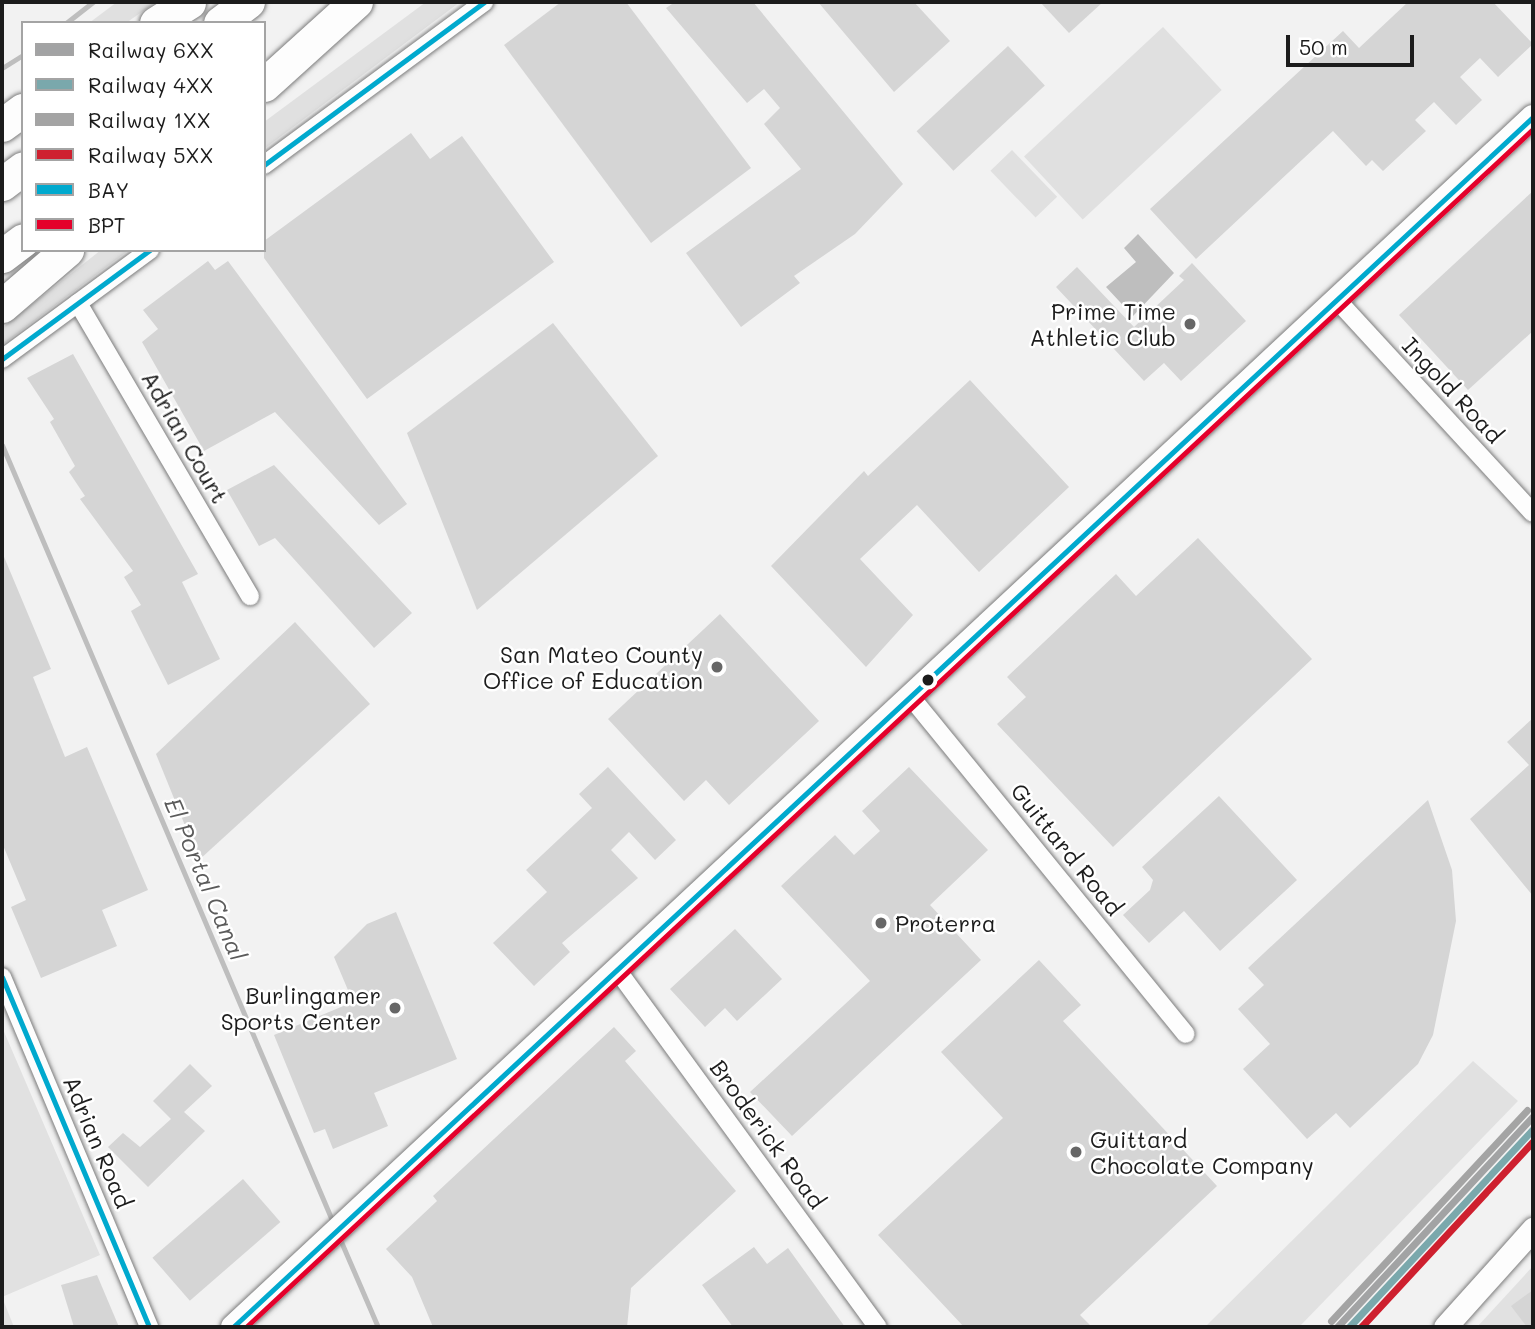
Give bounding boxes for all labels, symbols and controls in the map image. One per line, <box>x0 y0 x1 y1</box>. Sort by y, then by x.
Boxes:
legend <box>21 21 266 252</box>
scale bar <box>1290 21 1418 65</box>
text: 50 m <box>1299 33 1348 60</box>
text: Railway 6XX <box>88 36 214 63</box>
text: Railway 4XX <box>88 71 214 98</box>
text: Railway 1XX <box>88 106 211 133</box>
text: Railway 5XX <box>88 141 213 168</box>
text: BAY <box>88 176 129 203</box>
text: BPT <box>88 211 126 238</box>
place label: Prime Time Athletic Club <box>1030 297 1176 351</box>
marker: Prime Time Athletic Club <box>1182 316 1198 332</box>
street label: Ingold Road <box>1397 331 1509 449</box>
street label: Adrian Court <box>136 366 234 508</box>
place label: San Mateo County Office of Education <box>483 640 703 694</box>
marker: San Mateo County Office of Education <box>709 659 725 675</box>
unlabelled marker <box>921 673 935 687</box>
street label: Guittard Road <box>1005 777 1129 921</box>
water label: El Portal Canal <box>159 793 253 965</box>
place label: Proterra <box>895 909 996 937</box>
marker: Proterra <box>873 915 889 931</box>
place label: Burlingamer Sports Center <box>221 981 381 1035</box>
marker: Burlingamer Sports Center <box>387 1000 403 1016</box>
street label: Broderick Road <box>705 1054 831 1214</box>
street label: Adrian Road <box>58 1072 138 1212</box>
place label: Guittard Chocolate Company <box>1090 1125 1314 1179</box>
marker: Guittard Chocolate Company <box>1068 1144 1084 1160</box>

